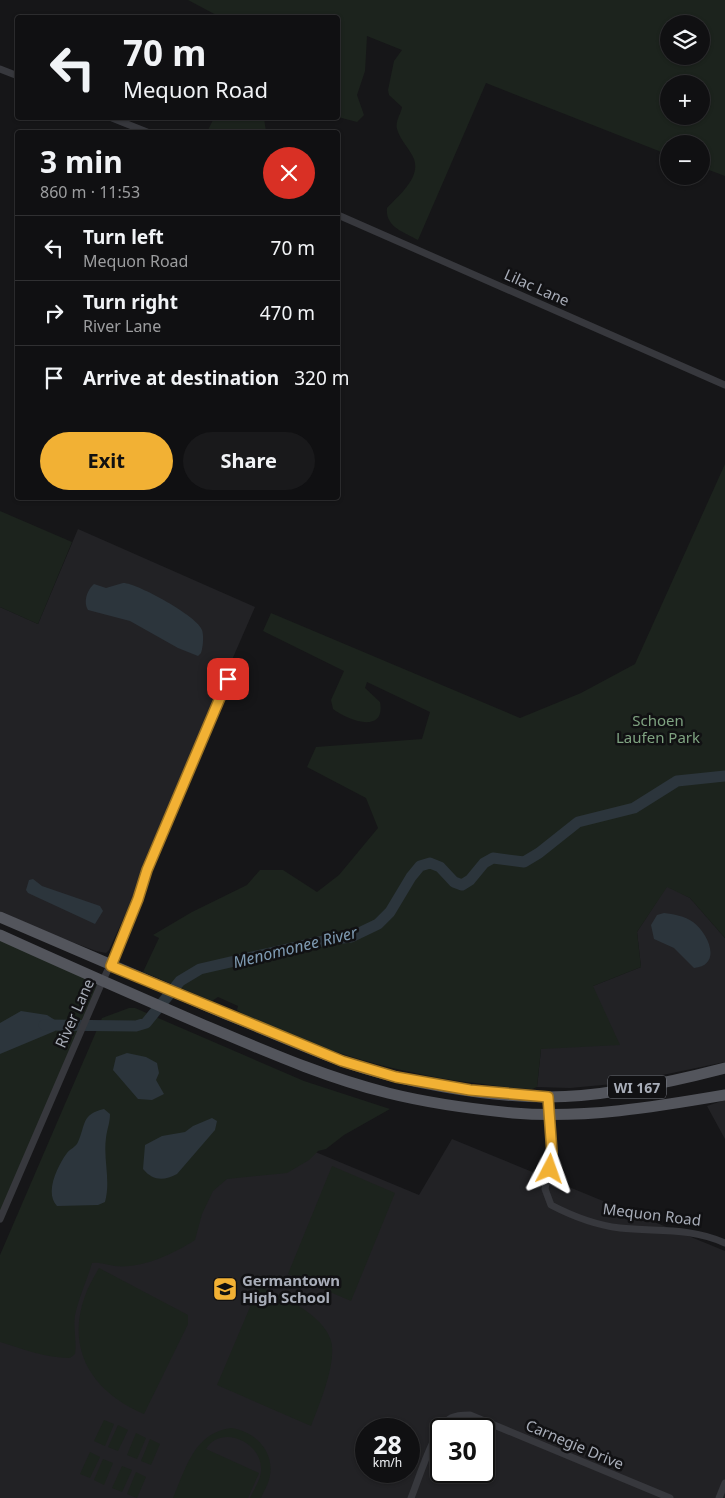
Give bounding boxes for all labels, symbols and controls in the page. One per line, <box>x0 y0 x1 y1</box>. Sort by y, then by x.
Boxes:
map controls <box>660 15 710 185</box>
button: layers <box>660 15 710 65</box>
text: 70 m <box>123 29 206 76</box>
icon: left <box>40 35 105 100</box>
text: Mequon Road <box>123 74 268 104</box>
button: + <box>660 75 710 125</box>
button: − <box>660 135 710 185</box>
text: 3 min <box>40 141 123 182</box>
button: close <box>263 147 315 199</box>
text: 860 m · 11:53 <box>40 181 140 203</box>
text: Turn left <box>83 224 164 250</box>
icon: left <box>40 234 68 262</box>
text: 70 m <box>271 235 315 261</box>
text: Mequon Road <box>83 250 188 272</box>
street label: Lilac Lane <box>501 264 573 310</box>
text: Turn right <box>83 289 178 315</box>
icon: right <box>40 299 68 327</box>
text: 470 m <box>260 300 315 326</box>
text: River Lane <box>83 315 161 337</box>
icon: arrive <box>40 364 68 392</box>
text: Arrive at destination <box>83 365 279 391</box>
text: 320 m <box>294 365 350 391</box>
button: Exit <box>40 432 173 490</box>
button: Share <box>183 432 315 490</box>
pin <box>207 658 249 700</box>
icon: arrive <box>214 665 242 693</box>
park label: Schoen Laufen Park <box>616 710 700 747</box>
water label: Menomonee River <box>231 921 360 973</box>
street label: River Lane <box>50 975 98 1051</box>
road number: WI 167 <box>608 1076 666 1098</box>
position arrow <box>523 1142 575 1194</box>
street label: Mequon Road <box>602 1198 702 1230</box>
place label: Germantown High School <box>242 1270 340 1307</box>
school or university icon: Germantown High School <box>212 1276 238 1302</box>
street label: Carnegie Drive <box>523 1414 627 1474</box>
speed limit sign: 30 <box>430 1418 495 1483</box>
text: 28 <box>373 1427 402 1461</box>
text: km/h <box>373 1454 402 1471</box>

